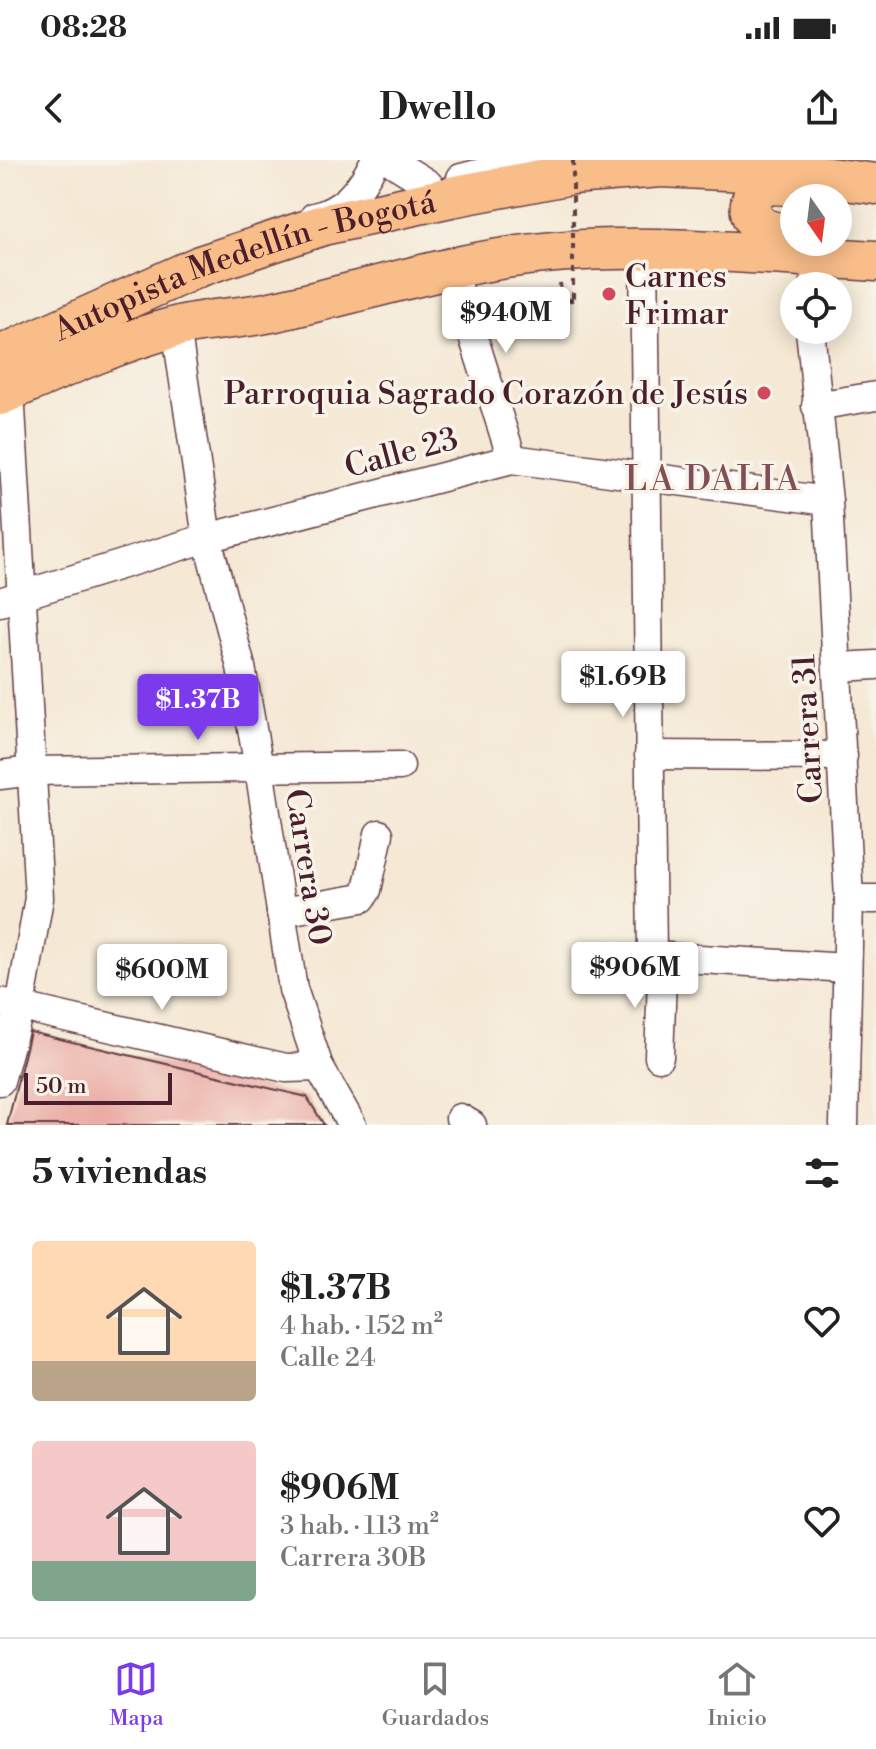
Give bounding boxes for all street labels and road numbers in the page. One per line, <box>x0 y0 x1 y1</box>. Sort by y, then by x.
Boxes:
street label: Autopista Medellín - Bogotá <box>46 182 440 351</box>
street label: Calle 23 <box>340 419 462 487</box>
street label: Carrera 31 <box>784 653 832 805</box>
street label: Carrera 30 <box>276 786 340 948</box>

